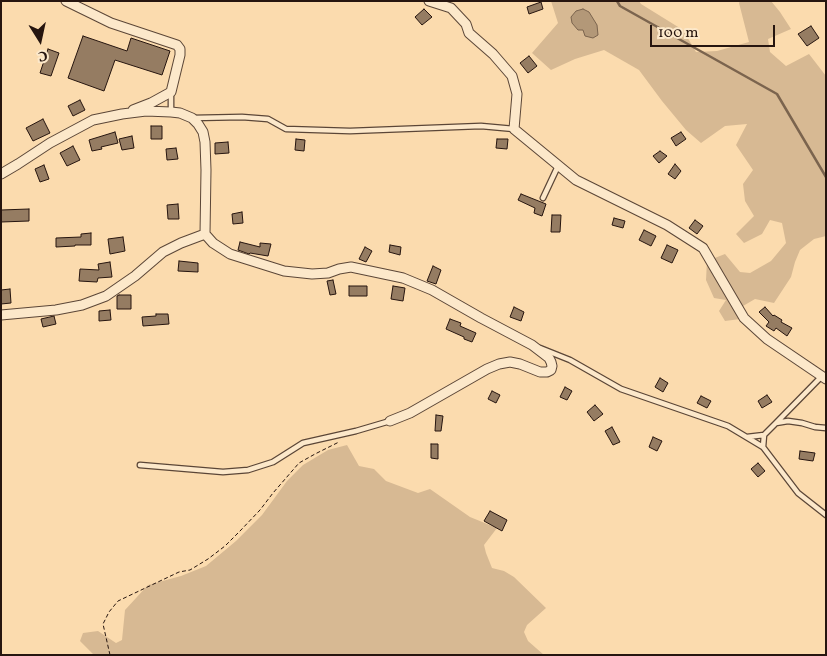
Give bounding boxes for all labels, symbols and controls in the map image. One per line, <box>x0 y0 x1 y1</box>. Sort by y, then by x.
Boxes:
north arrow <box>15 15 65 65</box>
scale bar <box>652 15 777 47</box>
text: 100 m <box>658 23 698 44</box>
text: С <box>37 45 49 65</box>

